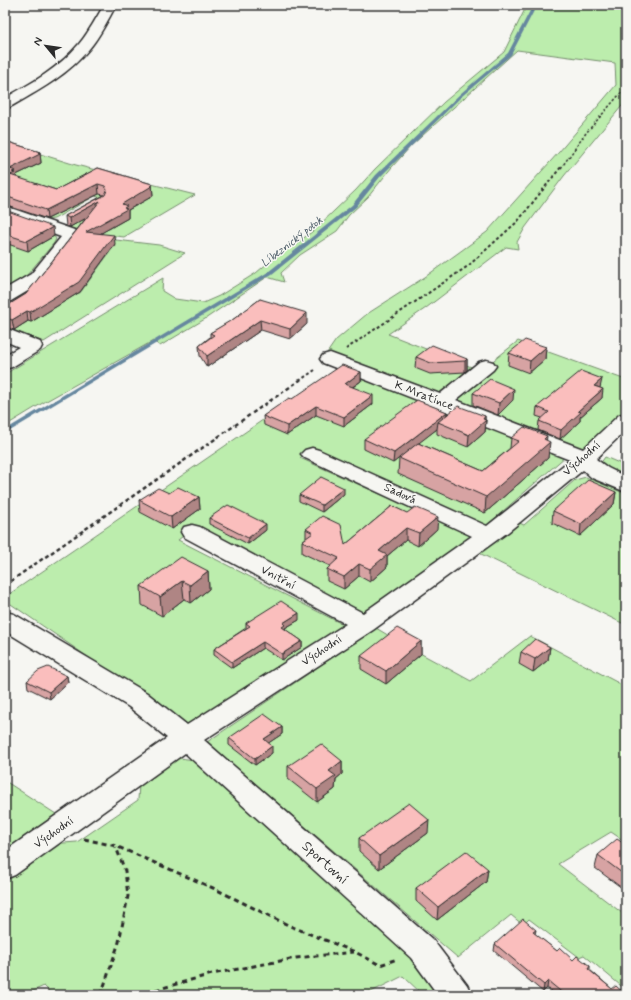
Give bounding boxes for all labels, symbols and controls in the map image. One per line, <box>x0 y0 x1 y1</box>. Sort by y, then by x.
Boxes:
north arrow <box>26 26 66 66</box>
text: N <box>30 35 46 48</box>
water label: Líbeznický potok <box>258 213 326 270</box>
street label: K Mratínce <box>392 377 456 415</box>
street label: Východní <box>559 438 605 480</box>
street label: Sadová <box>381 480 419 509</box>
street label: Vnitřní <box>258 562 298 594</box>
street label: Východní <box>298 632 346 670</box>
street label: Východní <box>31 813 77 853</box>
street label: Sportovní <box>298 837 352 889</box>

